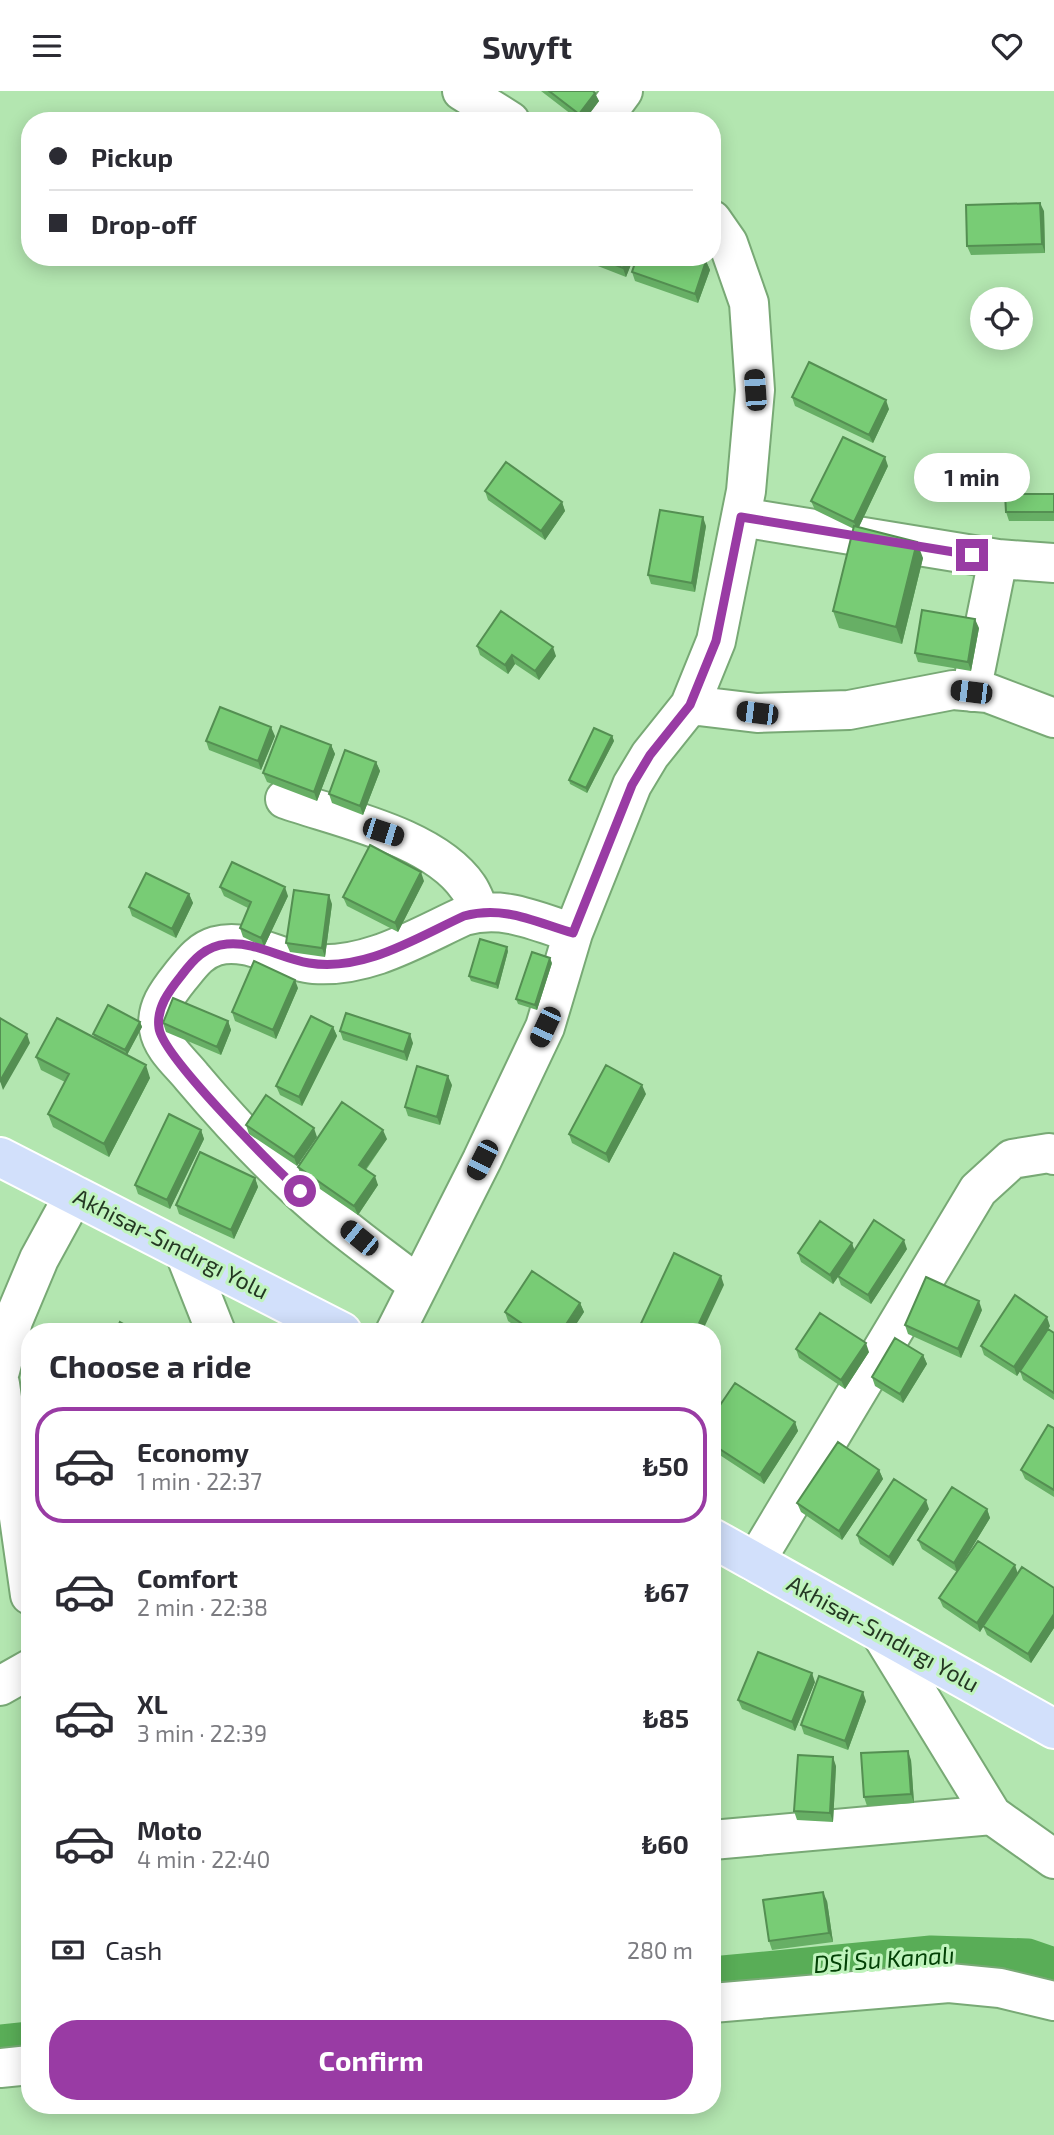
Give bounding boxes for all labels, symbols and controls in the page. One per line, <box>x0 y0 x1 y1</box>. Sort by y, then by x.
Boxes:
icon: menu <box>28 27 66 65</box>
text: Swyft <box>482 27 572 65</box>
icon: heart <box>988 27 1026 65</box>
text: Pickup <box>91 141 173 172</box>
text: Drop-off <box>91 208 196 239</box>
map controls <box>970 287 1033 350</box>
button: locate <box>970 287 1033 350</box>
car <box>744 368 767 412</box>
callout: 1 min <box>914 454 1030 503</box>
text: 1 min <box>944 463 1000 491</box>
route end <box>956 539 988 571</box>
car <box>949 679 994 705</box>
car <box>735 700 780 726</box>
car <box>360 816 407 848</box>
car <box>527 1004 564 1050</box>
car <box>464 1137 501 1183</box>
route start <box>284 1175 316 1207</box>
street label: Akhisar-Sındırgı Yolu <box>69 1182 274 1304</box>
car <box>337 1217 382 1259</box>
text: Choose a ride <box>49 1346 252 1384</box>
icon: car <box>53 1434 116 1497</box>
text: Economy <box>137 1436 249 1467</box>
text: ₺50 <box>643 1450 689 1481</box>
text: 1 min · 22:37 <box>137 1467 262 1495</box>
icon: car <box>53 1560 116 1623</box>
text: Comfort <box>137 1562 238 1593</box>
street label: Akhisar-Sındırgı Yolu <box>783 1569 984 1698</box>
text: ₺67 <box>644 1576 689 1607</box>
text: 2 min · 22:38 <box>137 1593 268 1621</box>
icon: car <box>53 1686 116 1749</box>
text: XL <box>137 1688 168 1719</box>
text: ₺85 <box>643 1702 689 1733</box>
text: 3 min · 22:39 <box>137 1719 267 1747</box>
icon: car <box>53 1812 116 1875</box>
text: Moto <box>137 1814 202 1845</box>
text: ₺60 <box>642 1828 689 1859</box>
text: 4 min · 22:40 <box>137 1845 270 1873</box>
icon: cash <box>49 1931 87 1969</box>
text: Cash <box>105 1934 162 1965</box>
text: 280 m <box>627 1936 693 1964</box>
water label: DSİ Su Kanalı <box>812 1939 956 1978</box>
button: Confirm <box>49 2020 693 2100</box>

